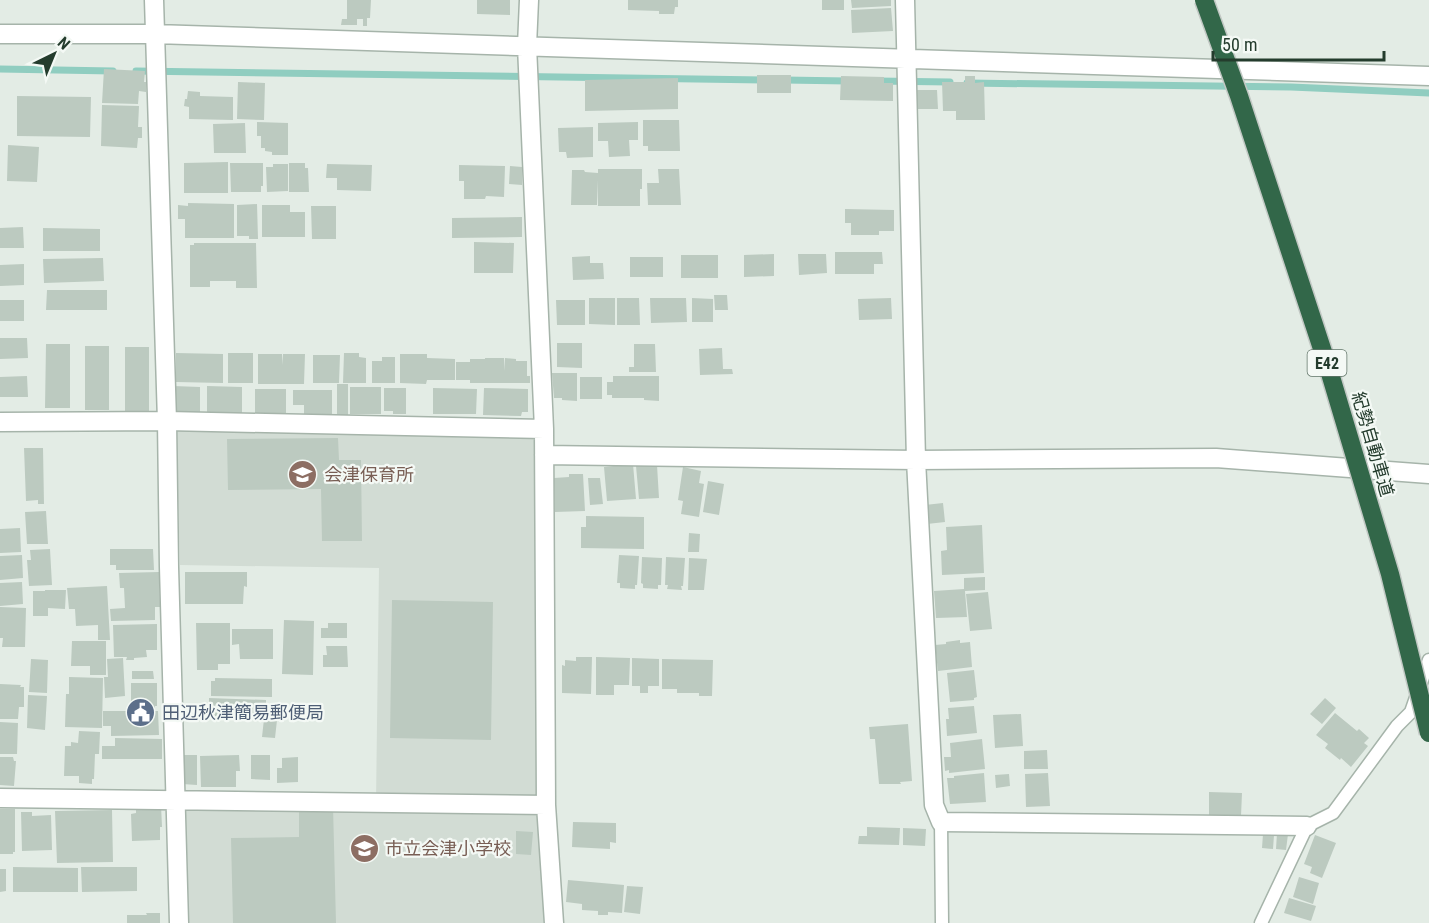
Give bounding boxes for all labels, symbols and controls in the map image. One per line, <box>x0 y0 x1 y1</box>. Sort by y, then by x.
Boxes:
north arrow <box>24 24 84 84</box>
scale bar <box>1213 24 1384 62</box>
text: N <box>54 33 74 54</box>
text: 50 m <box>1222 34 1257 55</box>
road number: E42 <box>1308 350 1346 376</box>
street label: 紀勢自動車道 <box>1348 389 1398 499</box>
school or university icon: 会津保育所 <box>287 458 319 490</box>
place label: 会津保育所 <box>324 464 414 485</box>
public building icon: 田辺秋津簡易郵便局 <box>125 696 157 728</box>
place label: 田辺秋津簡易郵便局 <box>162 702 324 723</box>
school or university icon: 市立会津小学校 <box>348 832 380 864</box>
place label: 市立会津小学校 <box>385 838 511 859</box>

